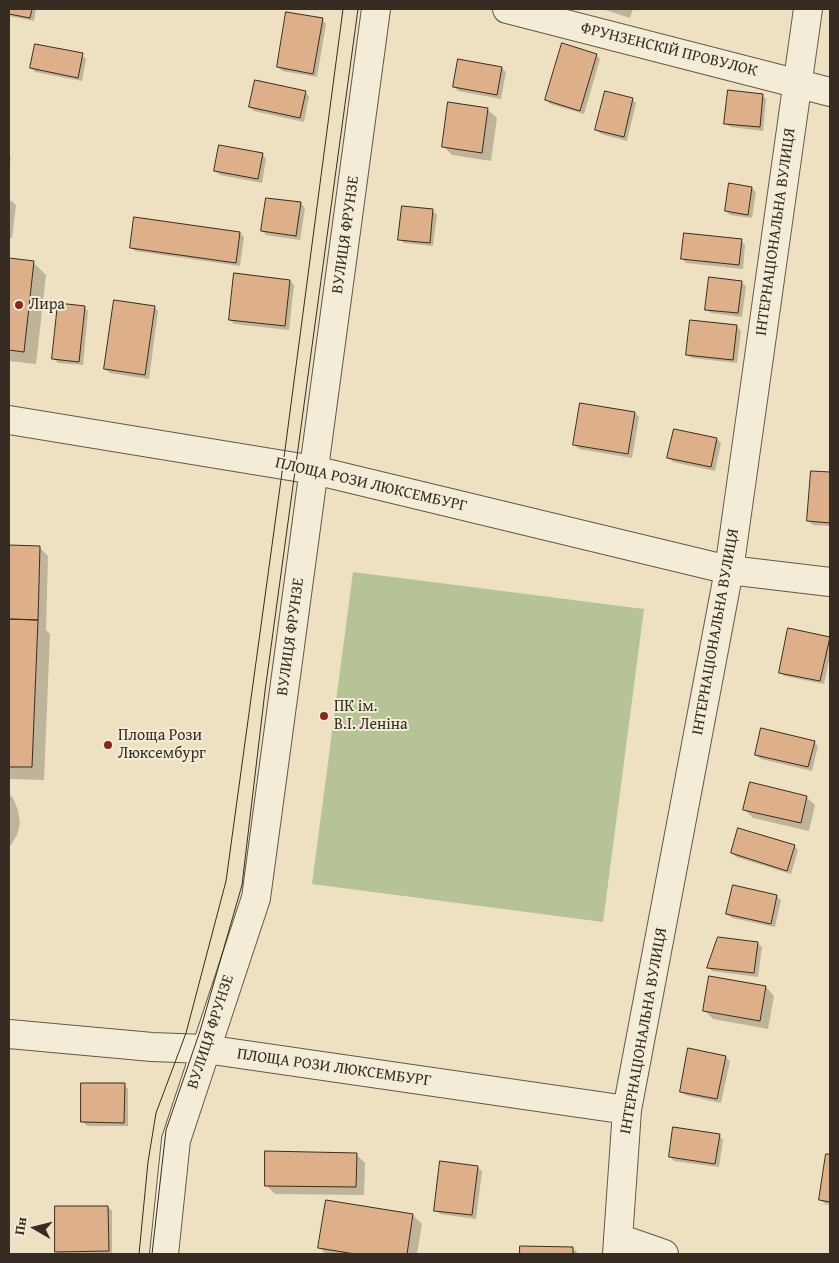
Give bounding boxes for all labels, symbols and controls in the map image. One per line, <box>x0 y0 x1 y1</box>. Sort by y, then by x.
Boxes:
street label: ФРУНЗЕНСКІЙ ПРОВУЛОК <box>579 19 759 81</box>
street label: ІНТЕРНАЦІОНАЛЬНА ВУЛИЦЯ <box>752 127 800 337</box>
street label: ВУЛИЦЯ ФРУНЗЕ <box>328 175 364 295</box>
place label: Лира <box>29 295 65 315</box>
marker: Лира <box>13 299 25 311</box>
street label: ПЛОЩА РОЗИ ЛЮКСЕМБУРГ <box>273 454 469 516</box>
street label: ІНТЕРНАЦІОНАЛЬНА ВУЛИЦЯ <box>688 527 744 737</box>
street label: ВУЛИЦЯ ФРУНЗЕ <box>273 577 309 697</box>
place label: ПК ім. В.І. Леніна <box>334 697 408 735</box>
marker: ПК ім. В.І. Леніна <box>318 710 330 722</box>
place label: Площа Рози Люксембург <box>118 726 206 764</box>
marker: Площа Рози Люксембург <box>102 739 114 751</box>
street label: ІНТЕРНАЦІОНАЛЬНА ВУЛИЦЯ <box>616 926 672 1136</box>
street label: ВУЛИЦЯ ФРУНЗЕ <box>184 973 238 1091</box>
street label: ПЛОЩА РОЗИ ЛЮКСЕМБУРГ <box>236 1045 432 1091</box>
north arrow <box>10 1203 60 1253</box>
text: Пн <box>9 1216 31 1236</box>

